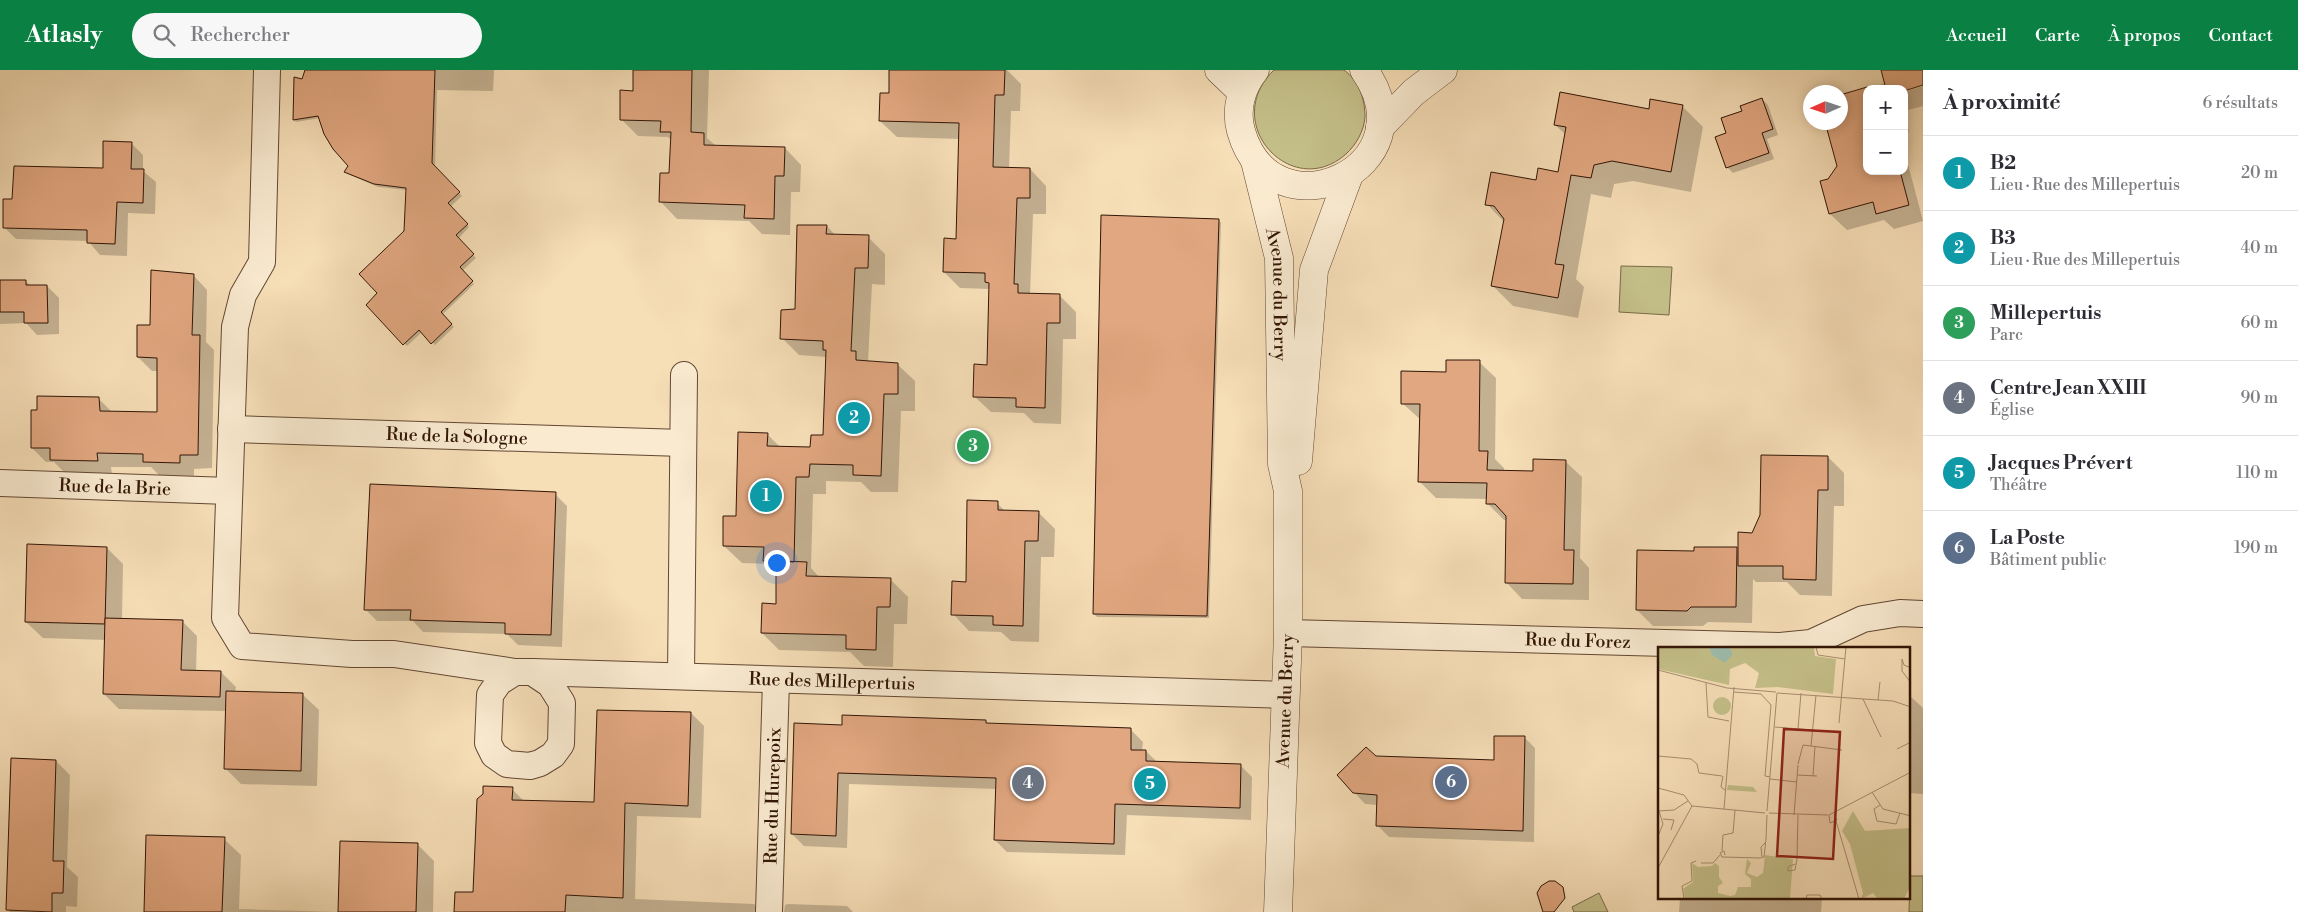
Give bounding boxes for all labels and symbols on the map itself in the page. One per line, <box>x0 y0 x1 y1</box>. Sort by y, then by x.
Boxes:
north arrow <box>1803 85 1848 130</box>
street label: Avenue du Berry <box>1260 224 1292 362</box>
pin: 2 <box>838 399 870 437</box>
street label: Rue de la Sologne <box>386 423 528 450</box>
pin: 3 <box>957 427 989 465</box>
street label: Rue de la Brie <box>58 474 172 501</box>
pin: 1 <box>750 477 782 515</box>
your location <box>764 550 790 576</box>
street label: Rue du Forez <box>1525 628 1631 654</box>
street label: Avenue du Berry <box>1272 633 1299 770</box>
inset map <box>1658 647 1910 900</box>
street label: Rue des Millepertuis <box>748 668 915 696</box>
street label: Rue du Hurepoix <box>759 726 787 865</box>
pin: 6 <box>1435 763 1467 801</box>
pin: 4 <box>1012 764 1044 802</box>
pin: 5 <box>1134 765 1166 803</box>

